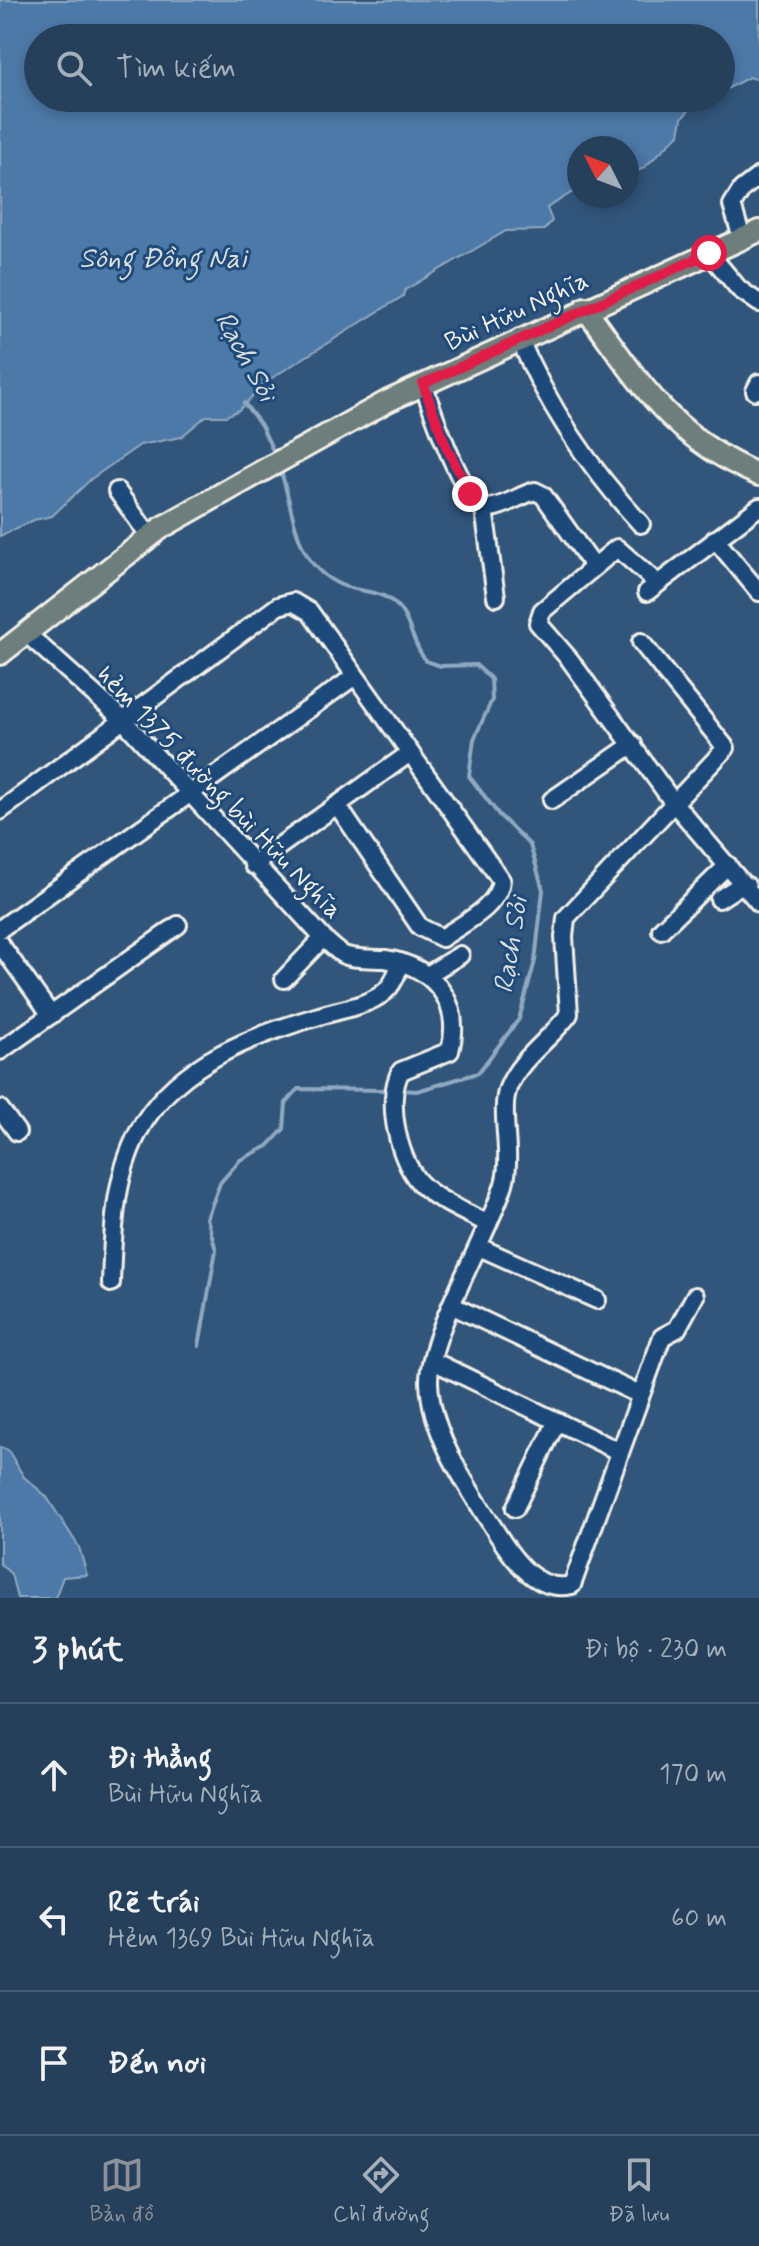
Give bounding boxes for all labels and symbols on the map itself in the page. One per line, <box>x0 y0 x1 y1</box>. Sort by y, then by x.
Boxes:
north arrow <box>567 136 639 208</box>
route start <box>691 235 727 271</box>
water label: Sông Đồng Nai <box>79 241 249 281</box>
street label: Bùi Hữu Nghĩa <box>440 264 596 363</box>
water label: Rạch Sỏi <box>205 305 286 411</box>
route end <box>452 476 488 512</box>
street label: hẻm 1375 đường bùi Hữu Nghĩa <box>86 659 349 929</box>
water label: Rạch Sỏi <box>486 891 538 996</box>

